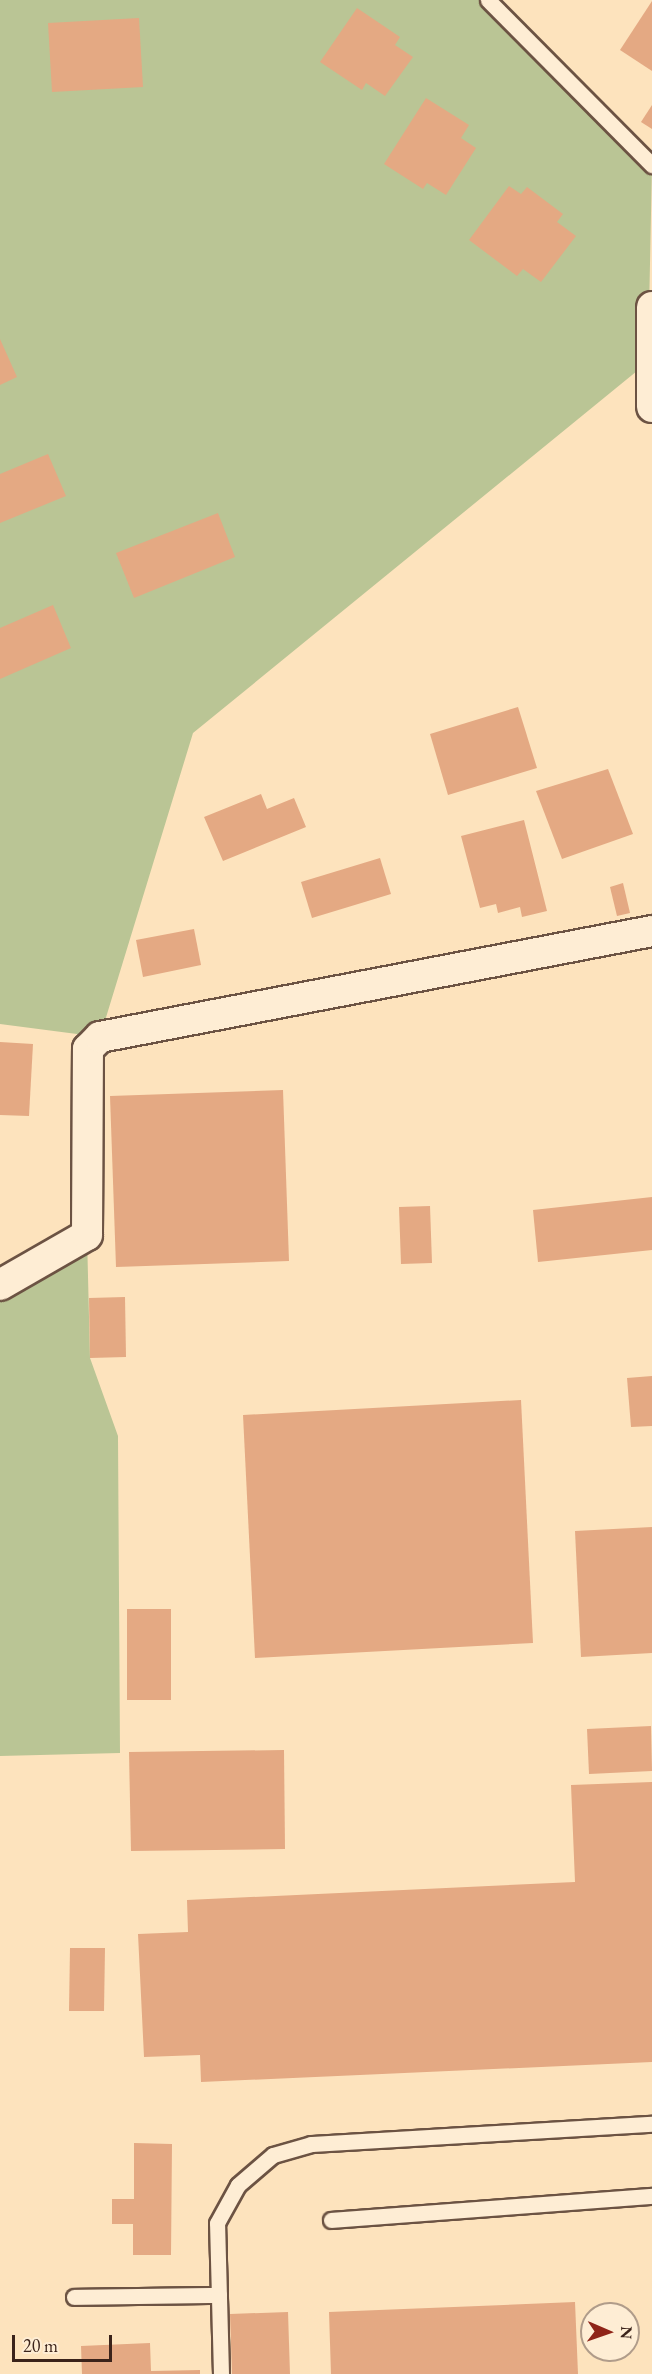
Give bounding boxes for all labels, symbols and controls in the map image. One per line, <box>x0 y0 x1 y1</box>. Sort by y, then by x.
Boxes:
north arrow <box>580 2302 640 2362</box>
scale bar <box>15 2323 116 2361</box>
text: N <box>616 2326 637 2339</box>
text: 20 m <box>23 2334 58 2357</box>

